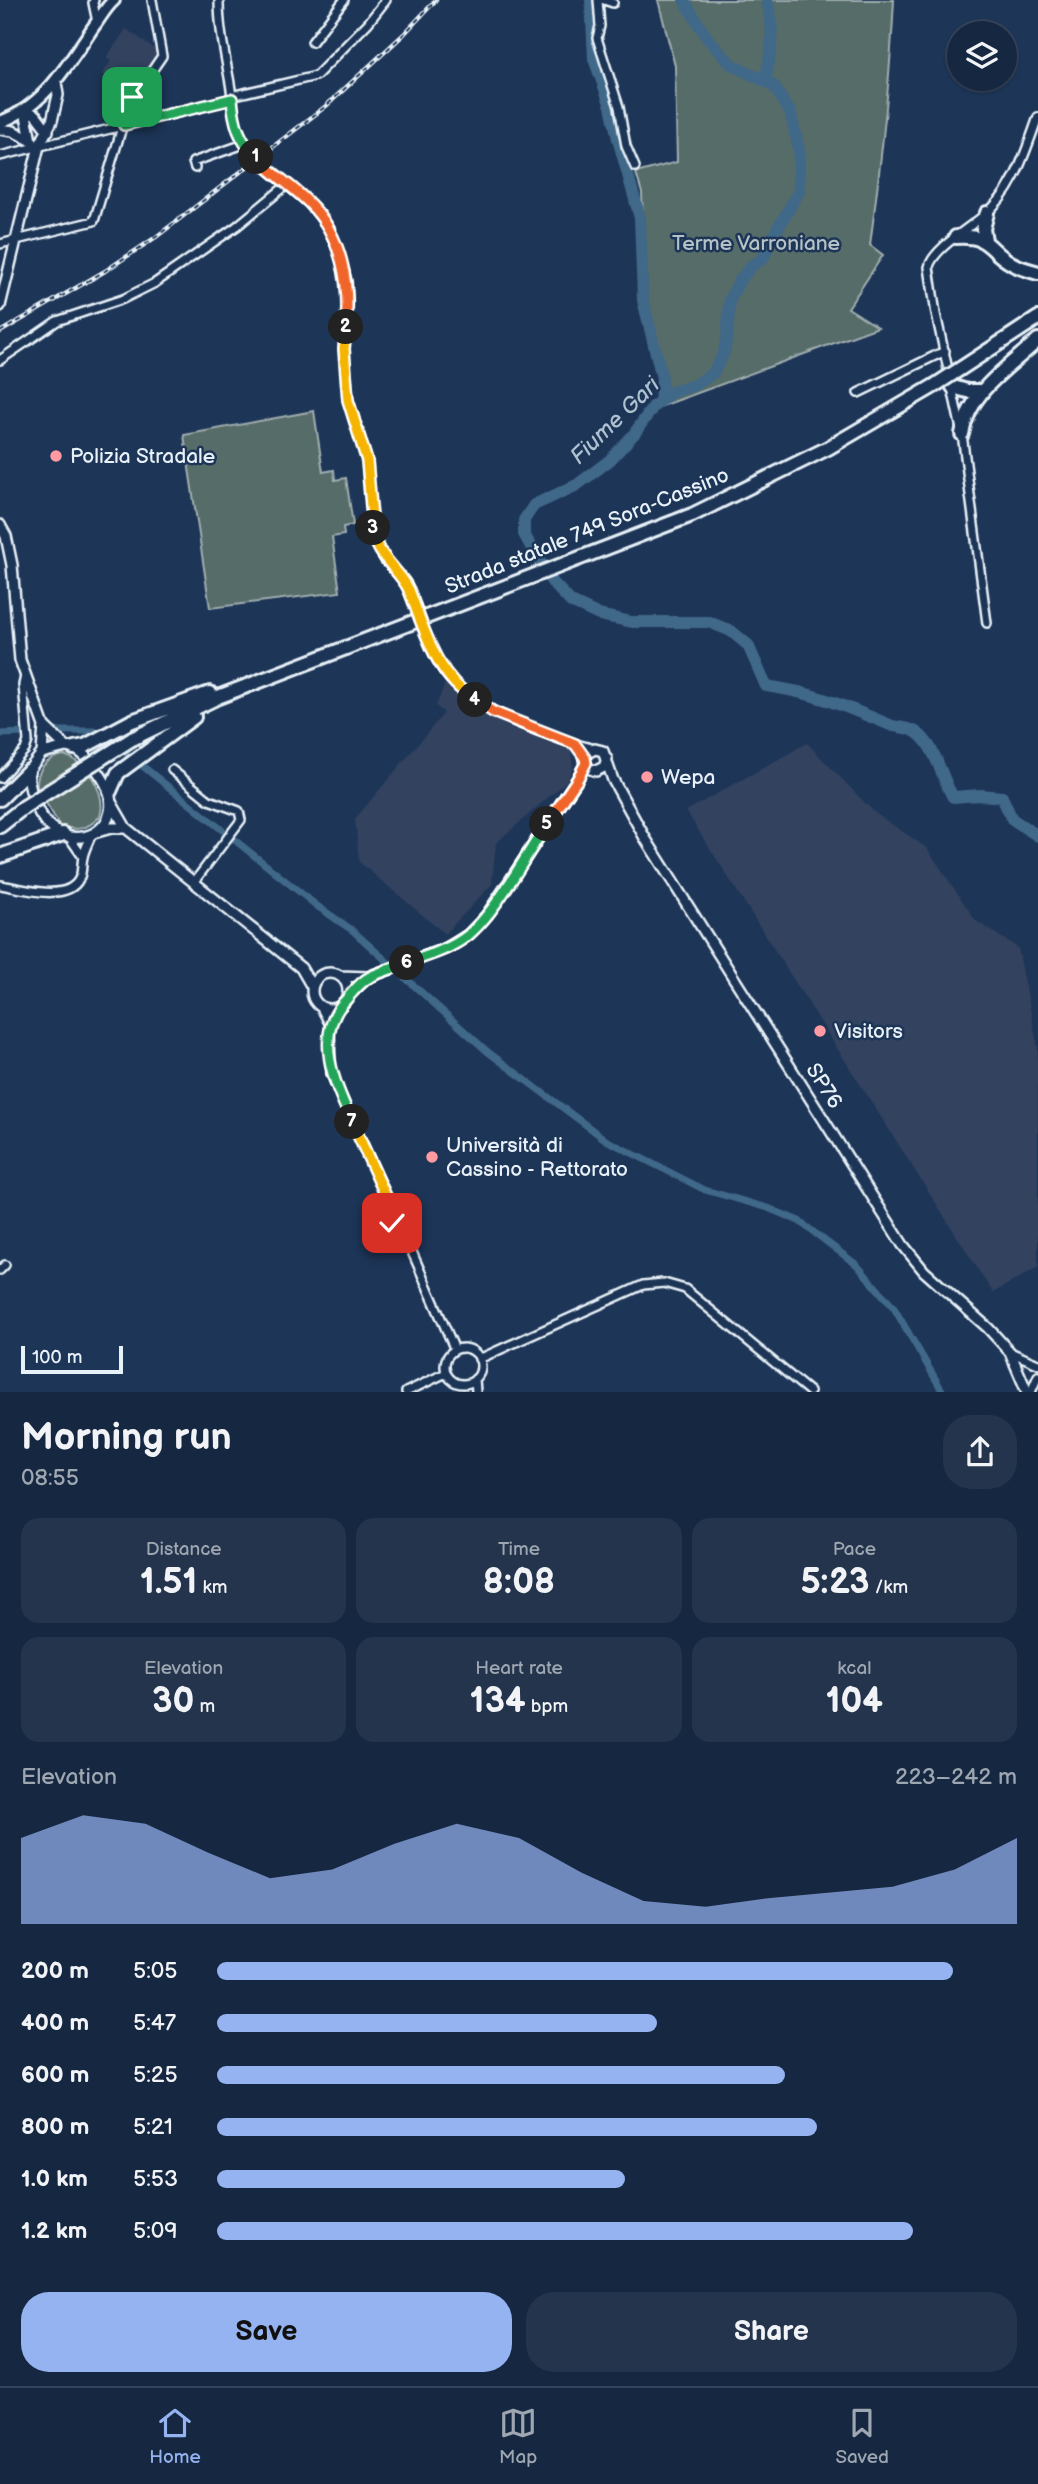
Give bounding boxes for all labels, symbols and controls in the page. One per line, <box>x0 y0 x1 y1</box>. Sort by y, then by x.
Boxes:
map controls <box>947 21 1017 91</box>
button: layers <box>947 21 1017 91</box>
pin <box>102 67 162 127</box>
icon: arrive <box>113 78 151 116</box>
pin: 1 <box>238 140 274 174</box>
text: 1 <box>252 145 260 168</box>
park label: Terme Varroniane <box>672 231 840 256</box>
pin: 2 <box>328 310 364 344</box>
text: 2 <box>340 315 351 338</box>
water label: Fiume Gari <box>564 371 666 471</box>
place label: Polizia Stradale <box>70 444 215 469</box>
marker: Polizia Stradale <box>48 448 64 464</box>
street label: Strada statale 749 Sora-Cassino <box>441 462 733 600</box>
pin: 3 <box>356 510 390 546</box>
text: 3 <box>367 516 378 539</box>
pin: 4 <box>458 682 492 718</box>
text: 4 <box>469 688 480 711</box>
place label: Wepa <box>661 765 715 790</box>
marker: Wepa <box>639 769 655 785</box>
pin: 5 <box>530 806 564 842</box>
text: 5 <box>541 812 552 835</box>
pin: 6 <box>390 946 424 981</box>
text: 6 <box>401 951 412 974</box>
place label: Visitors <box>834 1019 903 1044</box>
marker: Visitors <box>812 1023 828 1039</box>
street label: SP76 <box>800 1059 848 1114</box>
pin: 7 <box>334 1104 370 1140</box>
text: 7 <box>346 1110 357 1133</box>
place label: Università di Cassino - Rettorato <box>446 1133 628 1182</box>
marker: Università di Cassino - Rettorato <box>424 1149 440 1165</box>
pin <box>362 1193 422 1253</box>
icon: check <box>373 1204 411 1242</box>
scale bar <box>21 1343 122 1375</box>
text: 100 m <box>32 1346 83 1369</box>
text: Morning run <box>21 1415 232 1460</box>
button: share <box>943 1415 1017 1489</box>
text: 08:55 <box>21 1464 79 1492</box>
text: Distance <box>146 1538 222 1561</box>
text: Time <box>498 1538 540 1561</box>
text: Pace <box>833 1538 876 1561</box>
text: 1.51 <box>140 1561 197 1604</box>
text: 8:08 <box>483 1561 555 1604</box>
text: 5:23 <box>800 1561 870 1604</box>
text: km <box>197 1576 227 1599</box>
text: /km <box>870 1576 908 1599</box>
text: Elevation <box>144 1657 223 1680</box>
text: Heart rate <box>475 1657 563 1680</box>
text: kcal <box>837 1657 871 1680</box>
text: 30 <box>152 1680 194 1723</box>
text: 134 <box>470 1680 526 1723</box>
text: 104 <box>826 1680 883 1723</box>
text: m <box>194 1695 215 1718</box>
text: bpm <box>526 1695 568 1718</box>
text: Elevation <box>21 1763 117 1791</box>
text: 223–242 m <box>895 1763 1017 1791</box>
text: 200 m <box>21 1957 89 1985</box>
text: 5:05 <box>133 1957 178 1985</box>
text: 400 m <box>21 2009 89 2037</box>
text: 5:47 <box>133 2009 176 2037</box>
text: 600 m <box>21 2061 89 2089</box>
text: 5:25 <box>133 2061 178 2089</box>
text: 800 m <box>21 2113 89 2141</box>
text: 5:21 <box>133 2113 173 2141</box>
text: 1.0 km <box>21 2165 88 2193</box>
text: 5:53 <box>133 2165 178 2193</box>
text: 1.2 km <box>21 2217 87 2245</box>
text: 5:09 <box>133 2217 178 2245</box>
button: Save <box>21 2292 512 2372</box>
button: Share <box>526 2292 1017 2372</box>
tab: Home <box>149 2404 201 2469</box>
tab: Map <box>499 2404 537 2469</box>
tab: Saved <box>836 2404 889 2469</box>

